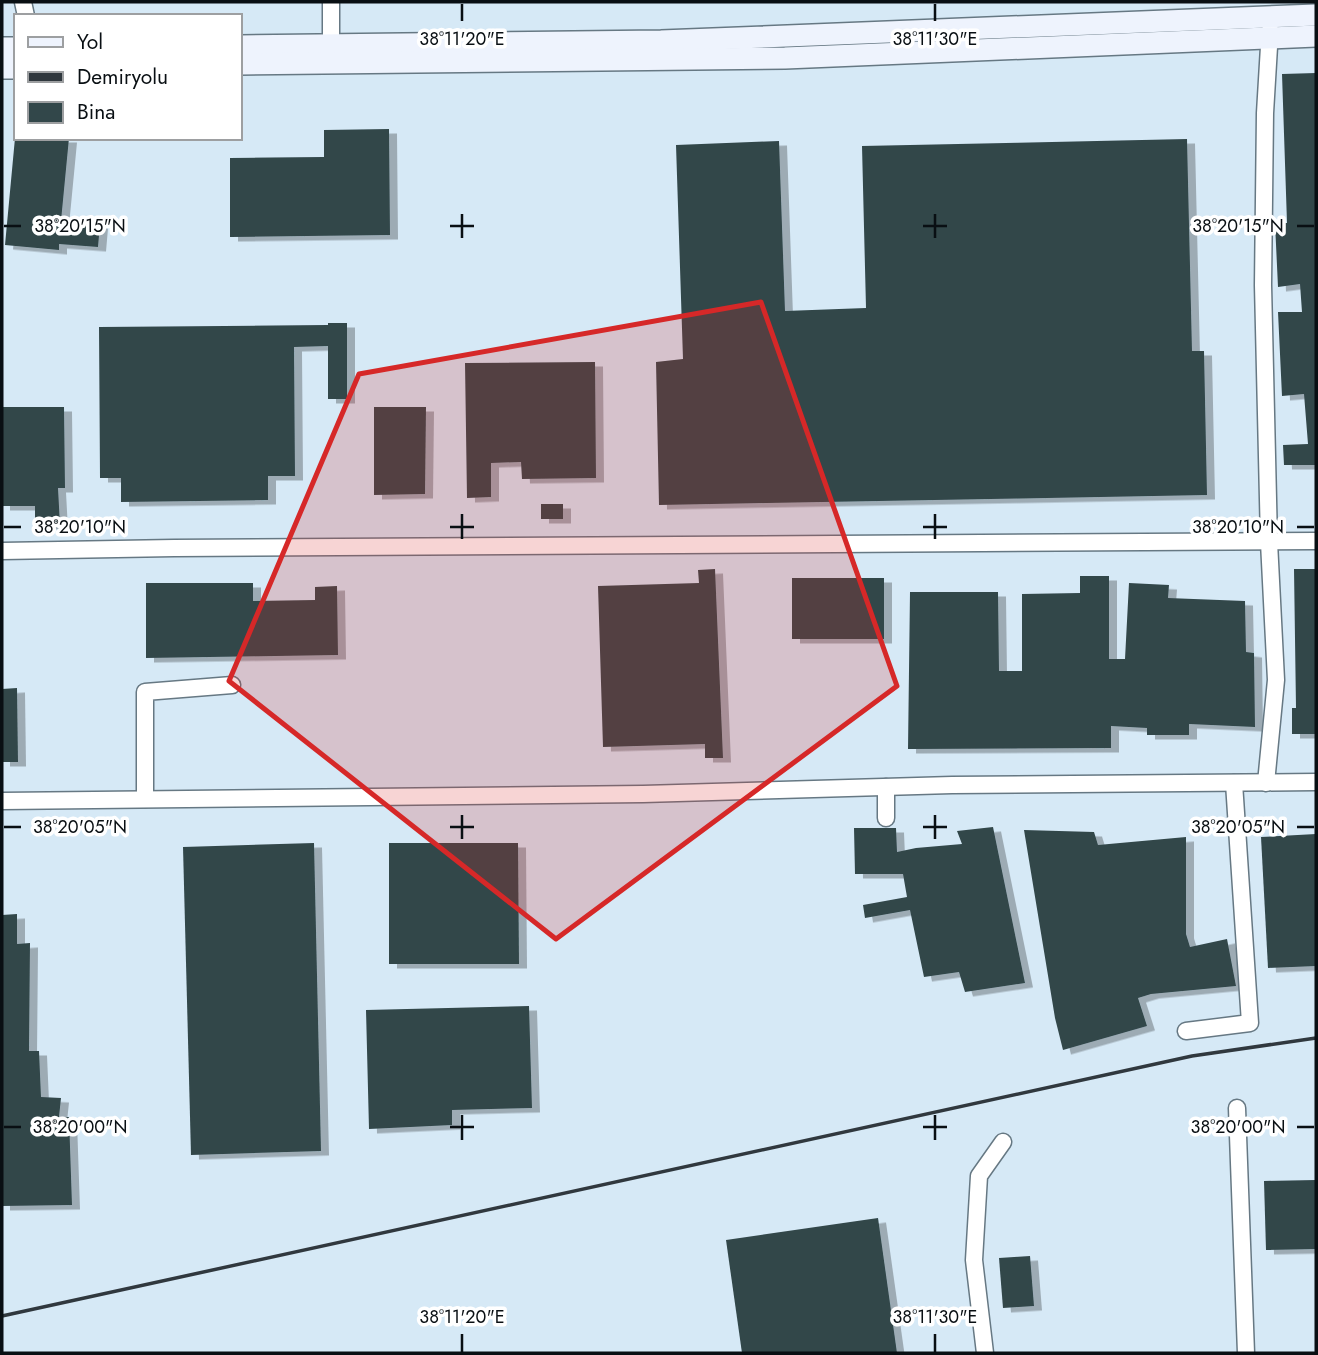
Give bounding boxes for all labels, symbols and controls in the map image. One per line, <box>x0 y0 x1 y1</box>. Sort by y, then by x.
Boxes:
legend <box>14 14 242 140</box>
text: 38°11'20"E <box>419 26 505 52</box>
text: 38°11'30"E <box>893 26 977 52</box>
text: Yol <box>77 27 103 57</box>
text: Demiryolu <box>77 62 168 92</box>
text: Bina <box>77 97 115 127</box>
text: 38°20'15"N <box>34 213 126 239</box>
text: 38°20'15"N <box>1192 213 1284 239</box>
text: 38°20'10"N <box>34 514 126 540</box>
text: 38°20'10"N <box>1192 514 1284 540</box>
text: 38°20'05"N <box>33 814 127 840</box>
text: 38°20'05"N <box>1191 814 1285 840</box>
text: 38°20'00"N <box>33 1114 127 1140</box>
text: 38°20'00"N <box>1191 1114 1285 1140</box>
text: 38°11'20"E <box>419 1304 505 1330</box>
text: 38°11'30"E <box>893 1304 977 1330</box>

